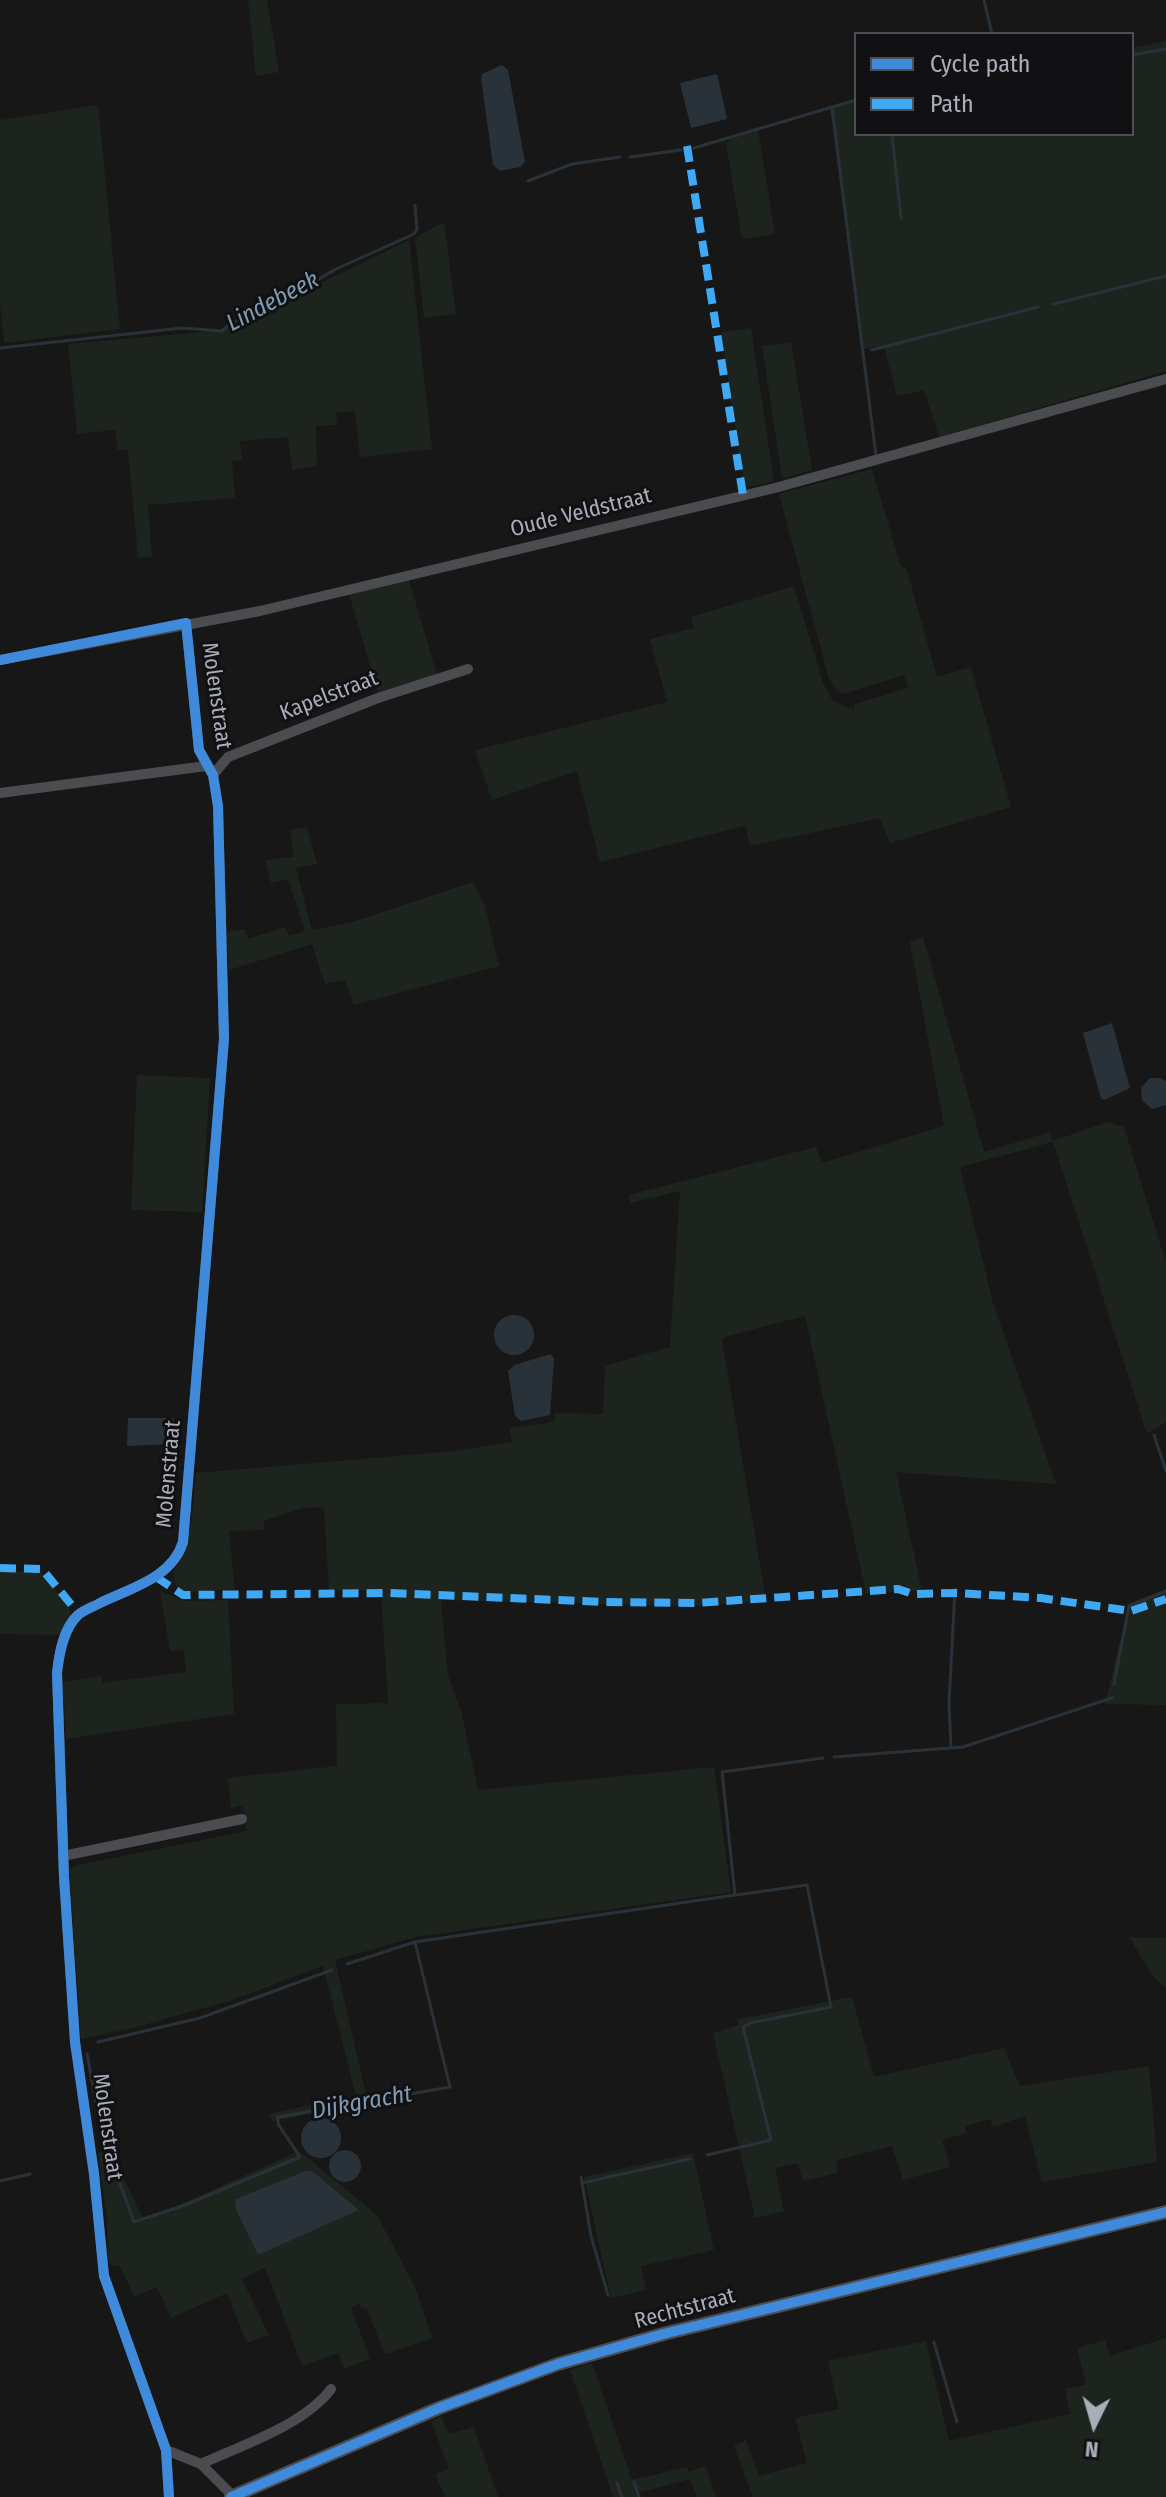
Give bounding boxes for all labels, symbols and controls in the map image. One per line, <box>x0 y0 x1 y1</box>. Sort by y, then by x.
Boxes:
legend <box>854 32 1134 136</box>
text: Cycle path <box>930 50 1030 78</box>
text: Path <box>930 90 974 118</box>
water label: Lindebeek <box>222 266 324 338</box>
street label: Oude Veldstraat <box>508 483 654 543</box>
street label: Molenstraat <box>195 641 237 751</box>
street label: Kapelstraat <box>276 665 382 727</box>
street label: Molenstraat <box>151 1419 187 1529</box>
street label: Molenstraat <box>86 2072 128 2182</box>
water label: Dijkgracht <box>310 2080 414 2126</box>
street label: Rechtstraat <box>632 2283 738 2335</box>
north arrow <box>1054 2385 1134 2465</box>
text: N <box>1084 2435 1100 2463</box>

